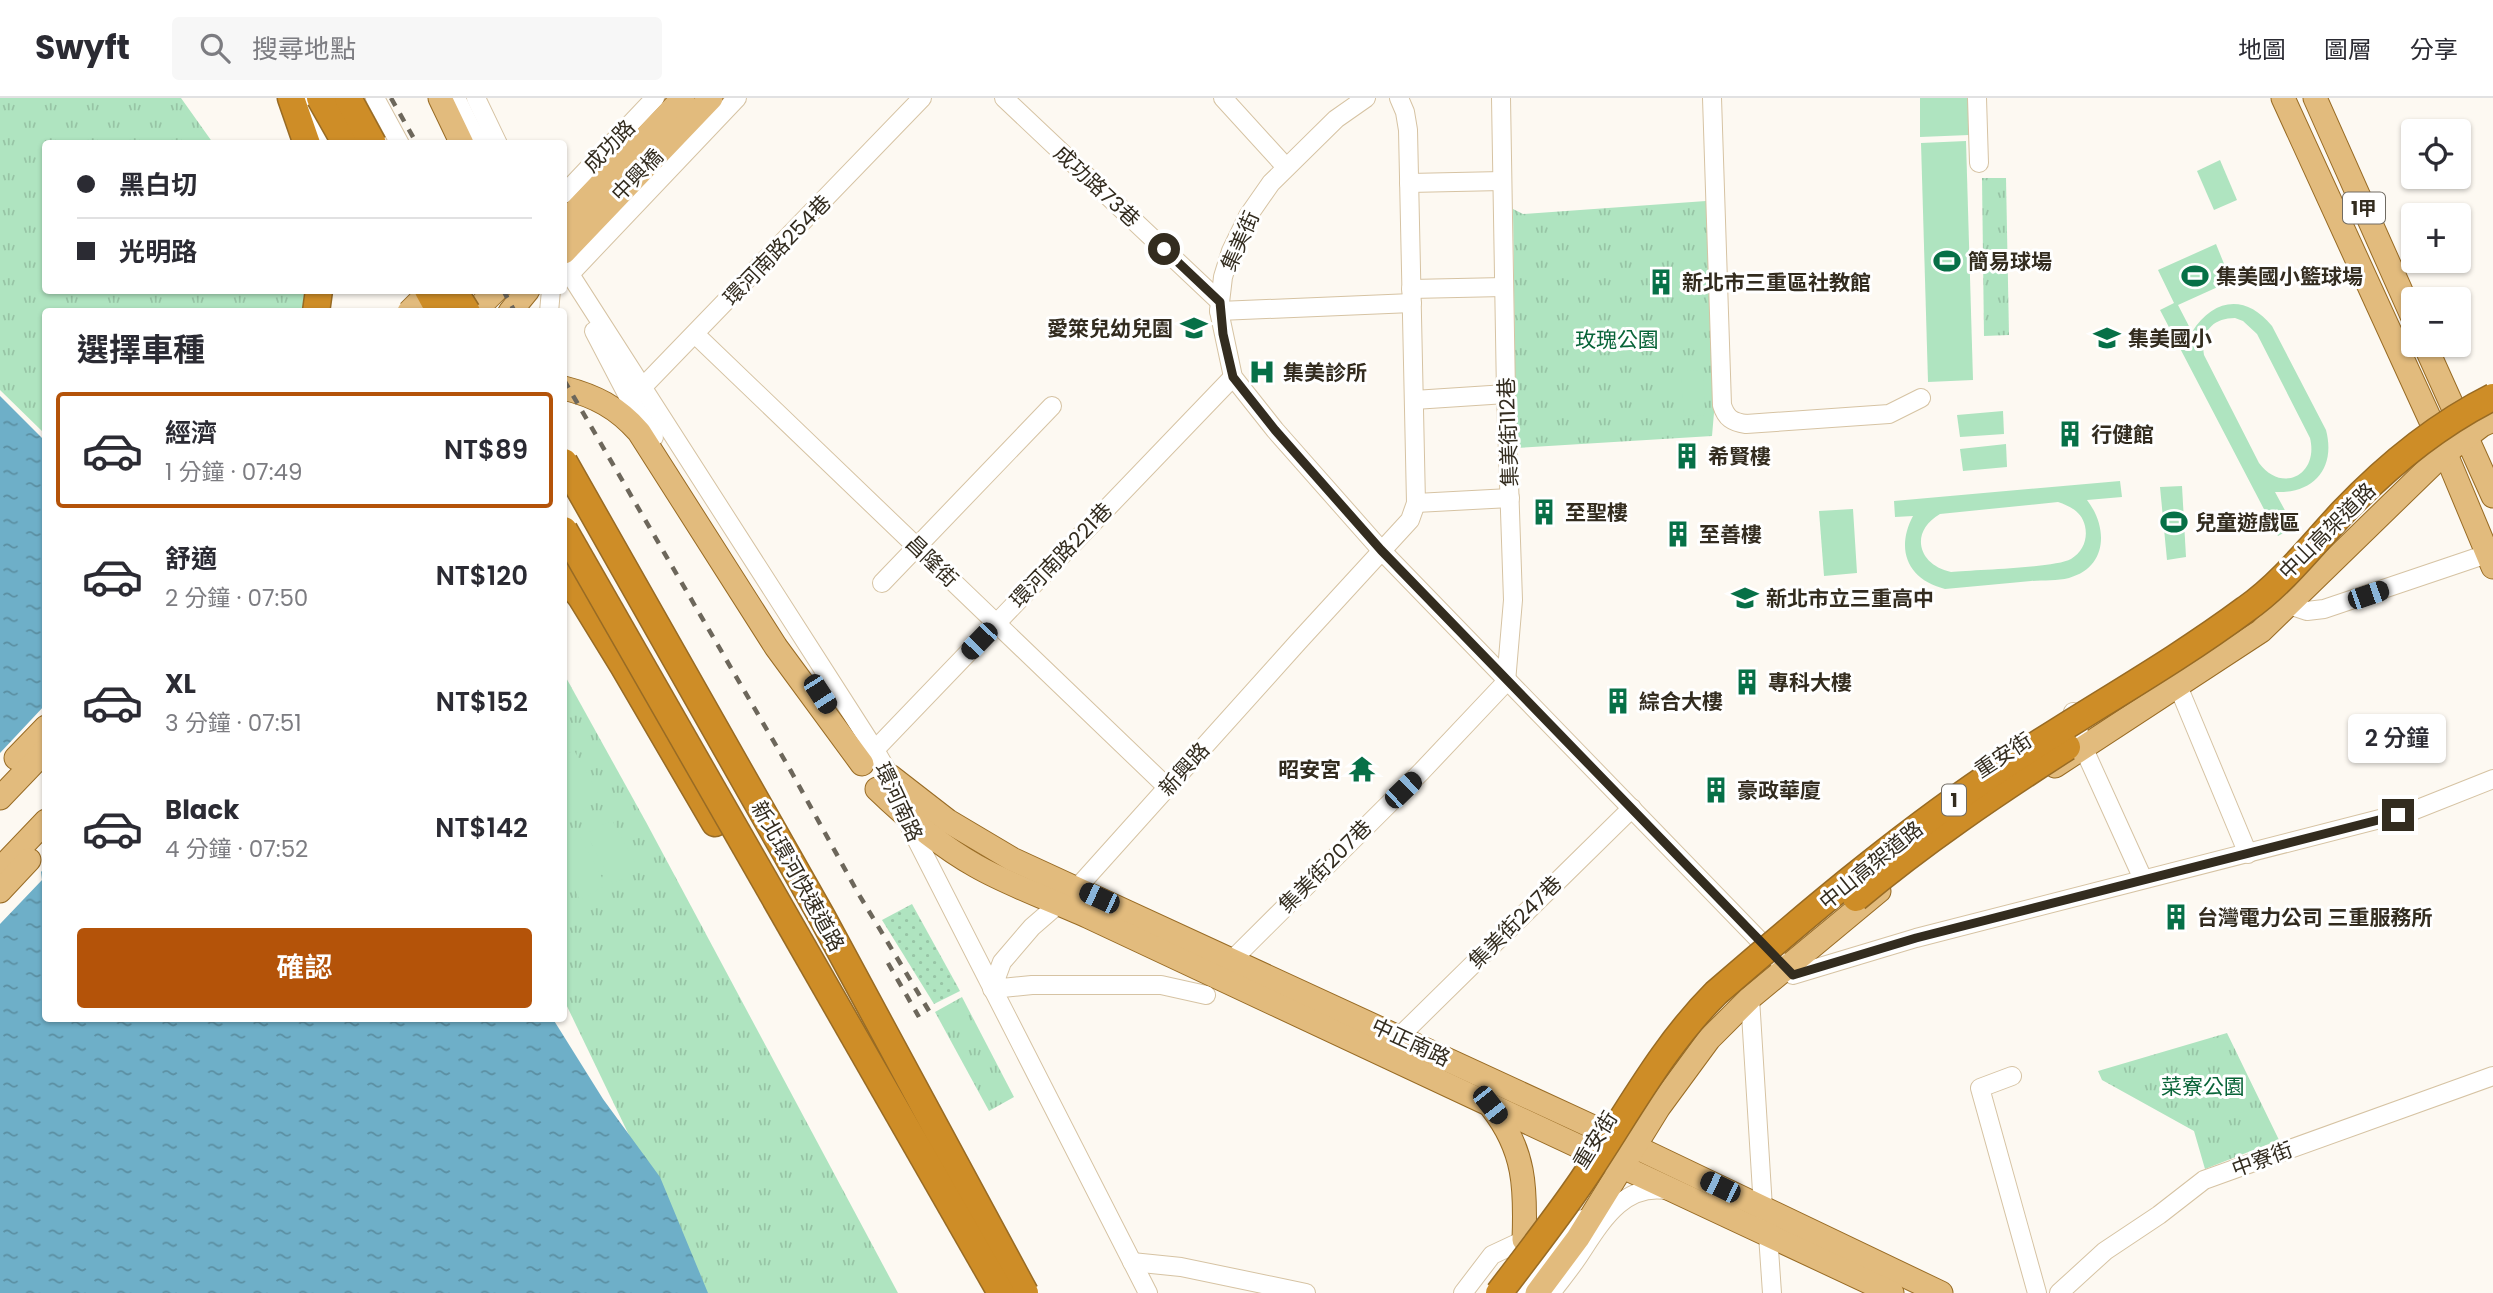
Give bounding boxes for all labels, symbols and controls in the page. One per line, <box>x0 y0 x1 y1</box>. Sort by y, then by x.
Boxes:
search box <box>172 17 662 80</box>
text: Swyft <box>35 24 130 71</box>
icon: search <box>196 29 234 67</box>
text: 搜尋地點 <box>252 31 356 67</box>
text: 地圖 <box>2238 33 2286 66</box>
text: 圖層 <box>2324 33 2372 66</box>
text: 分享 <box>2410 33 2458 66</box>
street label: 成功路 <box>577 113 641 179</box>
map controls <box>2401 119 2471 357</box>
button: locate <box>2401 119 2471 189</box>
street label: 成功路73巷 <box>1048 139 1146 233</box>
street label: 中興橋 <box>605 142 669 208</box>
text: 黑白切 <box>119 167 197 203</box>
street label: 環河南路254巷 <box>717 188 837 312</box>
road number: 1甲 <box>2343 192 2385 223</box>
button: + <box>2401 203 2471 273</box>
street label: 集美街 <box>1214 206 1266 276</box>
route start <box>1148 233 1180 265</box>
text: 光明路 <box>119 234 197 270</box>
sports icon: 簡易球場 <box>1932 246 1962 276</box>
place label: 簡易球場 <box>1968 247 2052 276</box>
sports icon: 集美國小籃球場 <box>2180 261 2210 291</box>
place label: 集美國小籃球場 <box>2216 262 2363 291</box>
building icon: 新北市三重區社教館 <box>1646 267 1676 297</box>
place label: 新北市三重區社教館 <box>1682 268 1871 297</box>
button: − <box>2401 287 2471 357</box>
school or university icon: 愛箂兒幼兒園 <box>1179 313 1209 343</box>
place label: 愛箂兒幼兒園 <box>1047 314 1173 343</box>
school or university icon: 集美國小 <box>2092 323 2122 353</box>
place label: 集美國小 <box>2128 324 2212 353</box>
park label: 玫瑰公園 <box>1575 325 1659 354</box>
text: 選擇車種 <box>77 327 205 372</box>
hospital icon: 集美診所 <box>1247 357 1277 387</box>
place label: 集美診所 <box>1283 358 1367 387</box>
street label: 集美街112巷 <box>1492 377 1524 487</box>
text: 經濟 <box>165 415 217 451</box>
icon: car <box>81 419 144 482</box>
building icon: 行健館 <box>2055 419 2085 449</box>
place label: 行健館 <box>2091 420 2154 449</box>
text: NT$89 <box>444 432 528 468</box>
building icon: 希賢樓 <box>1672 441 1702 471</box>
place label: 希賢樓 <box>1708 442 1771 471</box>
text: 1 分鐘 · 07:49 <box>165 456 303 488</box>
street label: 中山高架道路 <box>2272 476 2382 586</box>
street label: 環河南路221巷 <box>1003 496 1119 614</box>
building icon: 至聖樓 <box>1529 497 1559 527</box>
place label: 至聖樓 <box>1565 498 1628 527</box>
sports icon: 兒童遊戲區 <box>2159 507 2189 537</box>
place label: 兒童遊戲區 <box>2195 508 2300 537</box>
building icon: 至善樓 <box>1663 519 1693 549</box>
place label: 至善樓 <box>1699 520 1762 549</box>
street label: 昌隆街 <box>899 529 965 593</box>
text: 舒適 <box>165 541 217 577</box>
icon: car <box>81 545 144 608</box>
text: NT$120 <box>436 558 528 594</box>
car <box>2345 578 2392 612</box>
text: 2 分鐘 · 07:50 <box>165 582 308 614</box>
school or university icon: 新北市立三重高中 <box>1730 583 1760 613</box>
place label: 新北市立三重高中 <box>1766 584 1934 613</box>
car <box>957 619 1002 663</box>
text: XL <box>165 666 196 702</box>
building icon: 專科大樓 <box>1732 667 1762 697</box>
place label: 專科大樓 <box>1768 668 1852 697</box>
icon: car <box>81 671 144 734</box>
car <box>800 671 841 717</box>
text: NT$152 <box>436 684 528 720</box>
building icon: 綜合大樓 <box>1603 686 1633 716</box>
place label: 綜合大樓 <box>1639 687 1723 716</box>
text: 3 分鐘 · 07:51 <box>165 707 302 739</box>
callout: 2 分鐘 <box>2349 714 2447 762</box>
text: 2 分鐘 <box>2365 722 2429 754</box>
street label: 重安街 <box>1969 726 2037 784</box>
street label: 新興路 <box>1152 736 1216 802</box>
temple icon: 昭安宮 <box>1347 754 1377 784</box>
place label: 昭安宮 <box>1278 755 1341 784</box>
street label: 環河南路 <box>868 758 930 846</box>
car <box>1381 768 1426 812</box>
building icon: 豪政華廈 <box>1701 775 1731 805</box>
place label: 豪政華廈 <box>1737 776 1821 805</box>
road number: 1 <box>1942 785 1966 816</box>
text: Black <box>165 792 239 828</box>
street label: 新北環河快速道路 <box>745 796 851 956</box>
icon: car <box>81 797 144 860</box>
route end <box>2382 799 2414 831</box>
text: NT$142 <box>435 810 528 846</box>
street label: 集美街207巷 <box>1272 813 1378 919</box>
street label: 中山高架道路 <box>1813 814 1929 916</box>
text: 4 分鐘 · 07:52 <box>165 833 308 865</box>
street label: 集美街247巷 <box>1462 869 1568 975</box>
car <box>1076 880 1123 916</box>
building icon: 台灣電力公司 三重服務所 <box>2161 902 2191 932</box>
place label: 台灣電力公司 三重服務所 <box>2197 903 2432 932</box>
button: 確認 <box>77 928 532 1008</box>
street label: 中正南路 <box>1367 1011 1455 1073</box>
park label: 菜寮公園 <box>2161 1072 2245 1101</box>
car <box>1469 1082 1512 1128</box>
street label: 重安街 <box>1566 1106 1624 1174</box>
street label: 中寮街 <box>2227 1135 2297 1183</box>
car <box>1697 1168 1744 1206</box>

